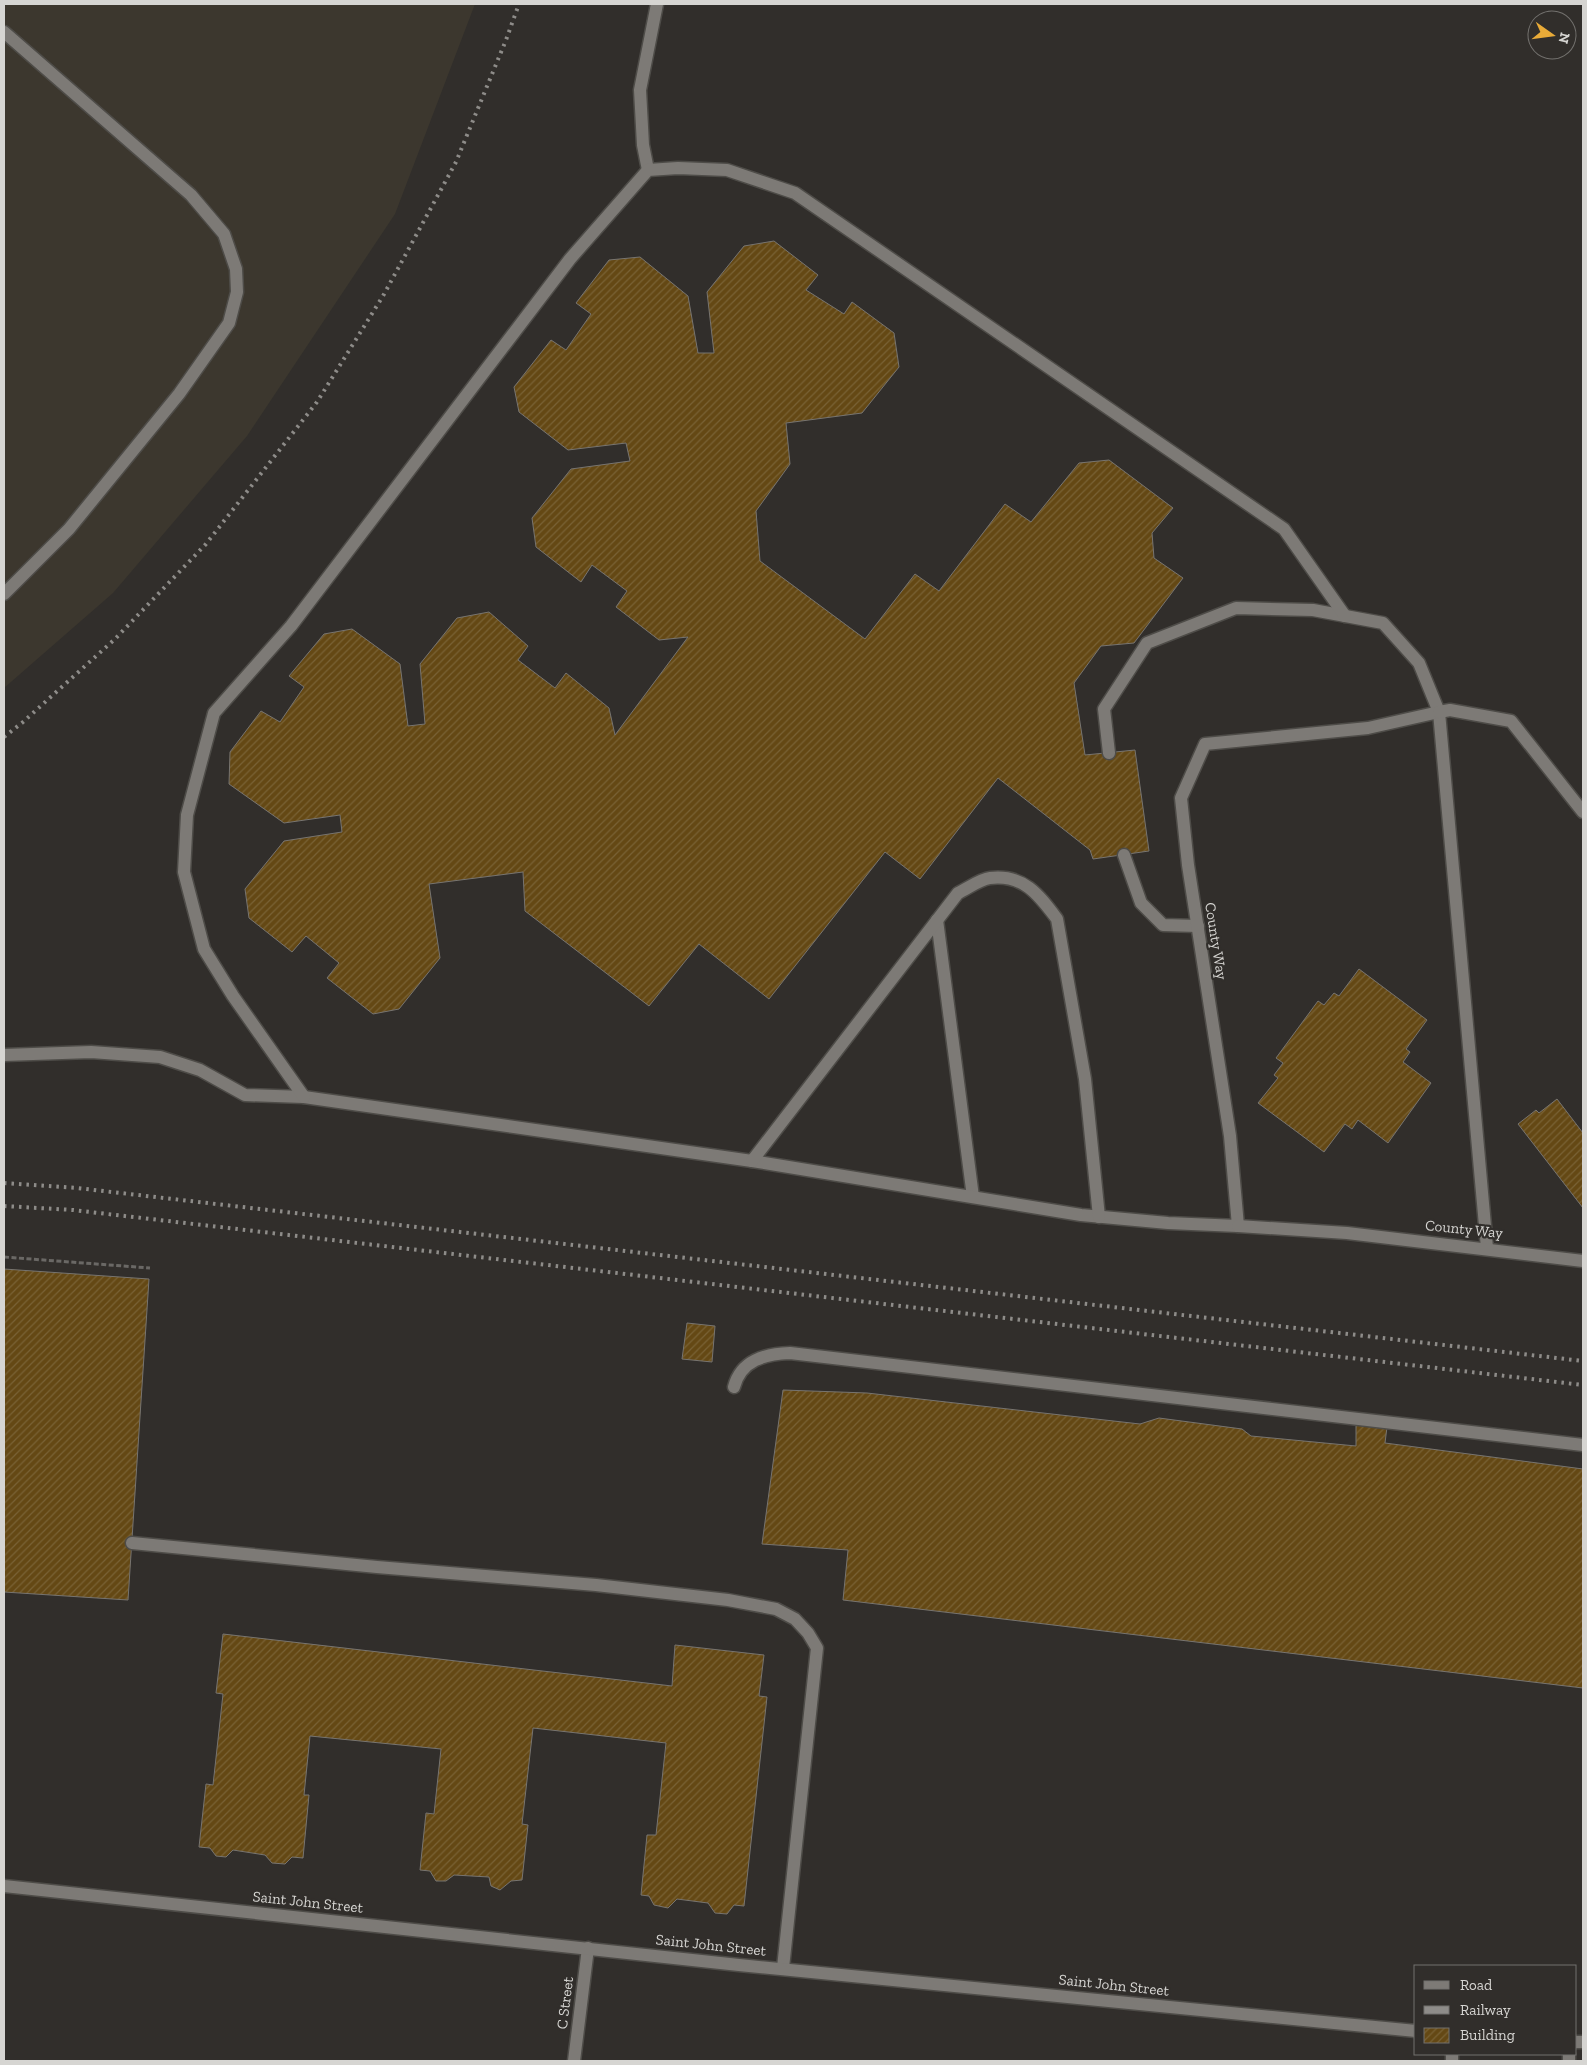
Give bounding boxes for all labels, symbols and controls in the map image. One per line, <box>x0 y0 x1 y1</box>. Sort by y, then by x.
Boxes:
north arrow <box>1527 10 1577 60</box>
text: N <box>1555 31 1574 46</box>
street label: County Way <box>1201 901 1231 981</box>
street label: County Way <box>1424 1216 1504 1242</box>
street label: Saint John Street <box>252 1887 364 1917</box>
street label: Saint John Street <box>655 1930 767 1960</box>
legend <box>1414 1965 1577 2055</box>
street label: Saint John Street <box>1058 1970 1170 2000</box>
street label: C Street <box>553 1975 577 2030</box>
text: Road <box>1460 1976 1493 1994</box>
text: Railway <box>1460 2001 1511 2019</box>
text: Building <box>1460 2026 1515 2044</box>

